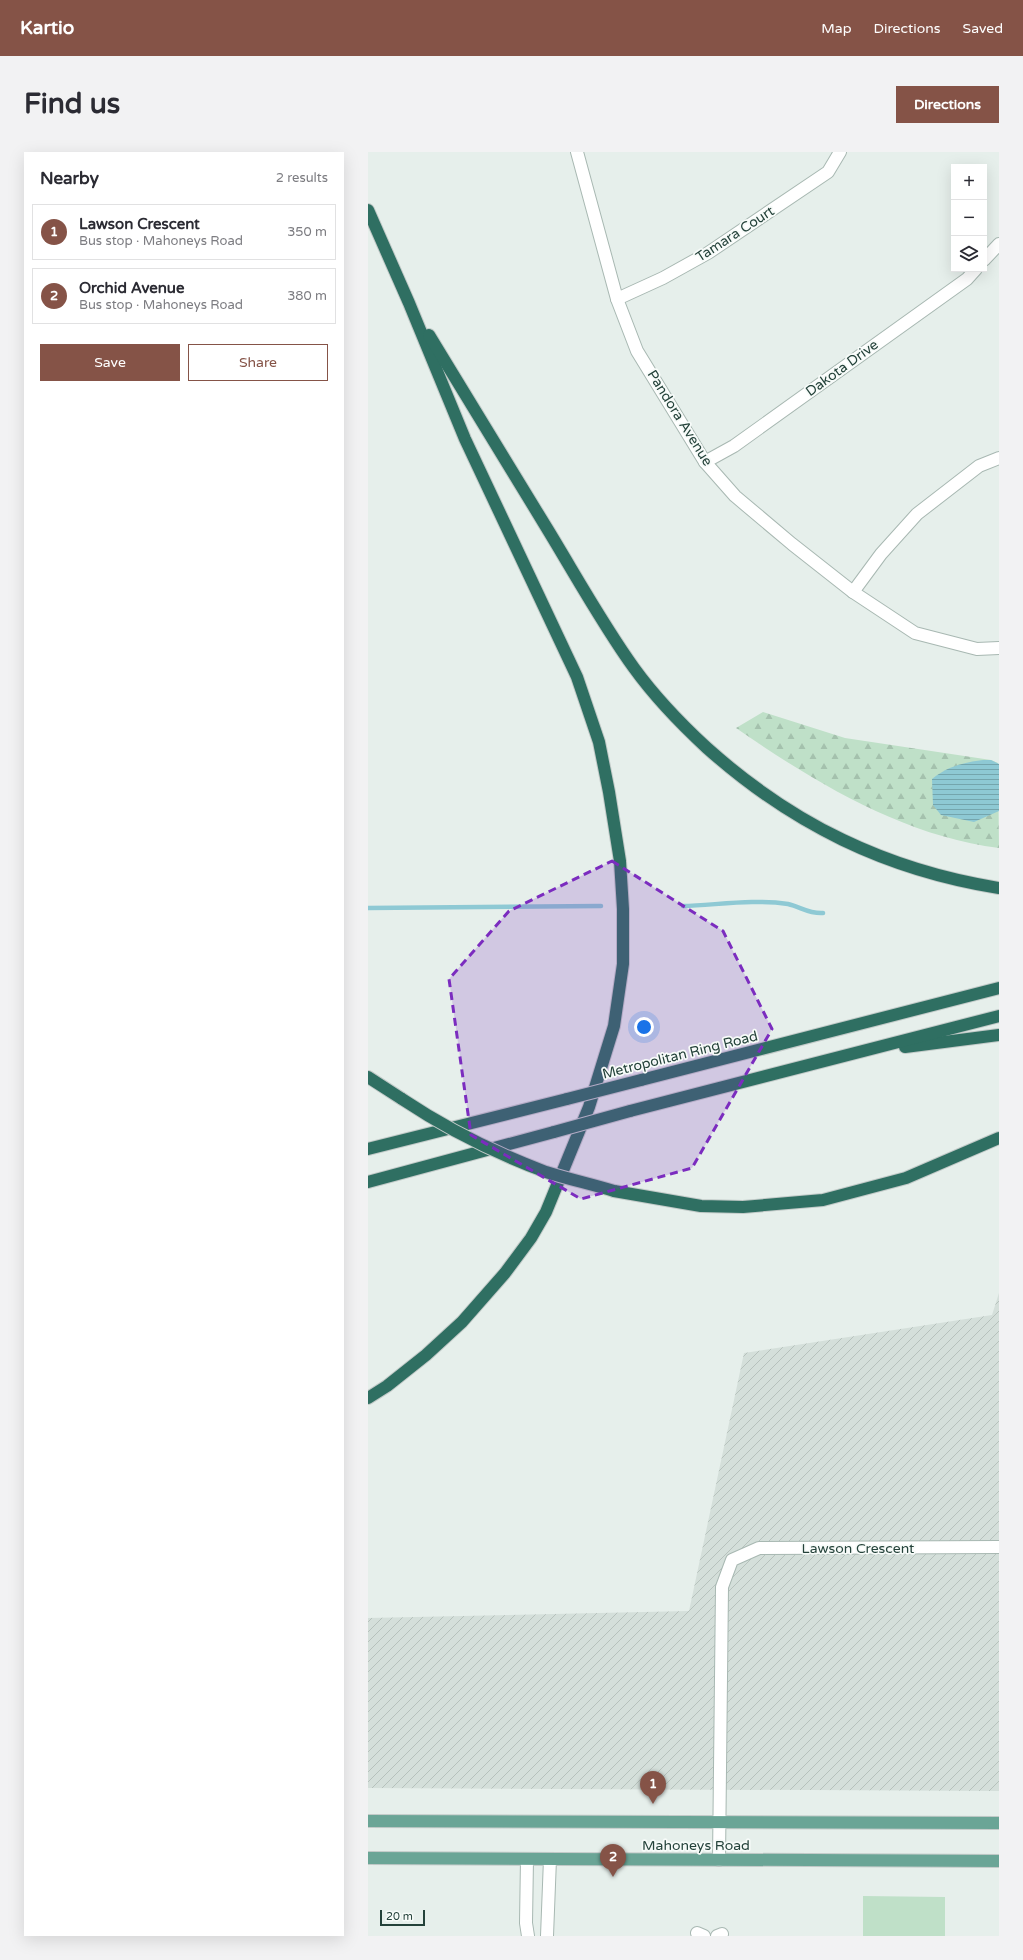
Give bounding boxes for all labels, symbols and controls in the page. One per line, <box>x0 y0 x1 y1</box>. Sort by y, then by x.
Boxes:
text: Kartio <box>20 17 74 39</box>
text: Map <box>821 20 852 37</box>
text: Directions <box>874 20 941 37</box>
text: Saved <box>963 20 1003 37</box>
button: Directions <box>896 86 999 123</box>
text: Find us <box>24 87 120 121</box>
map controls <box>951 164 987 272</box>
button: + <box>951 164 987 200</box>
text: Nearby <box>40 168 99 189</box>
text: 2 results <box>276 170 328 186</box>
button: − <box>951 200 987 236</box>
street label: Tamara Court <box>693 202 778 266</box>
text: Lawson Crescent <box>79 215 200 233</box>
text: 1 <box>50 224 58 240</box>
text: 350 m <box>287 224 327 240</box>
text: Bus stop · Mahoneys Road <box>79 233 243 249</box>
button: layers <box>951 236 987 272</box>
text: Orchid Avenue <box>79 279 184 297</box>
text: 2 <box>50 288 58 304</box>
text: 380 m <box>287 288 327 304</box>
text: Bus stop · Mahoneys Road <box>79 297 243 313</box>
street label: Dakota Drive <box>802 336 882 400</box>
button: Save <box>40 344 180 381</box>
button: Share <box>188 344 328 381</box>
street label: Pandora Avenue <box>644 367 716 469</box>
your location <box>634 1017 654 1037</box>
street label: Metropolitan Ring Road <box>601 1027 759 1083</box>
street label: Lawson Crescent <box>802 1540 915 1557</box>
pin: 1 <box>640 1771 666 1804</box>
street label: Mahoneys Road <box>642 1837 750 1854</box>
pin: 2 <box>600 1844 626 1877</box>
scale bar <box>380 1908 425 1927</box>
text: 20 m <box>386 1910 413 1923</box>

